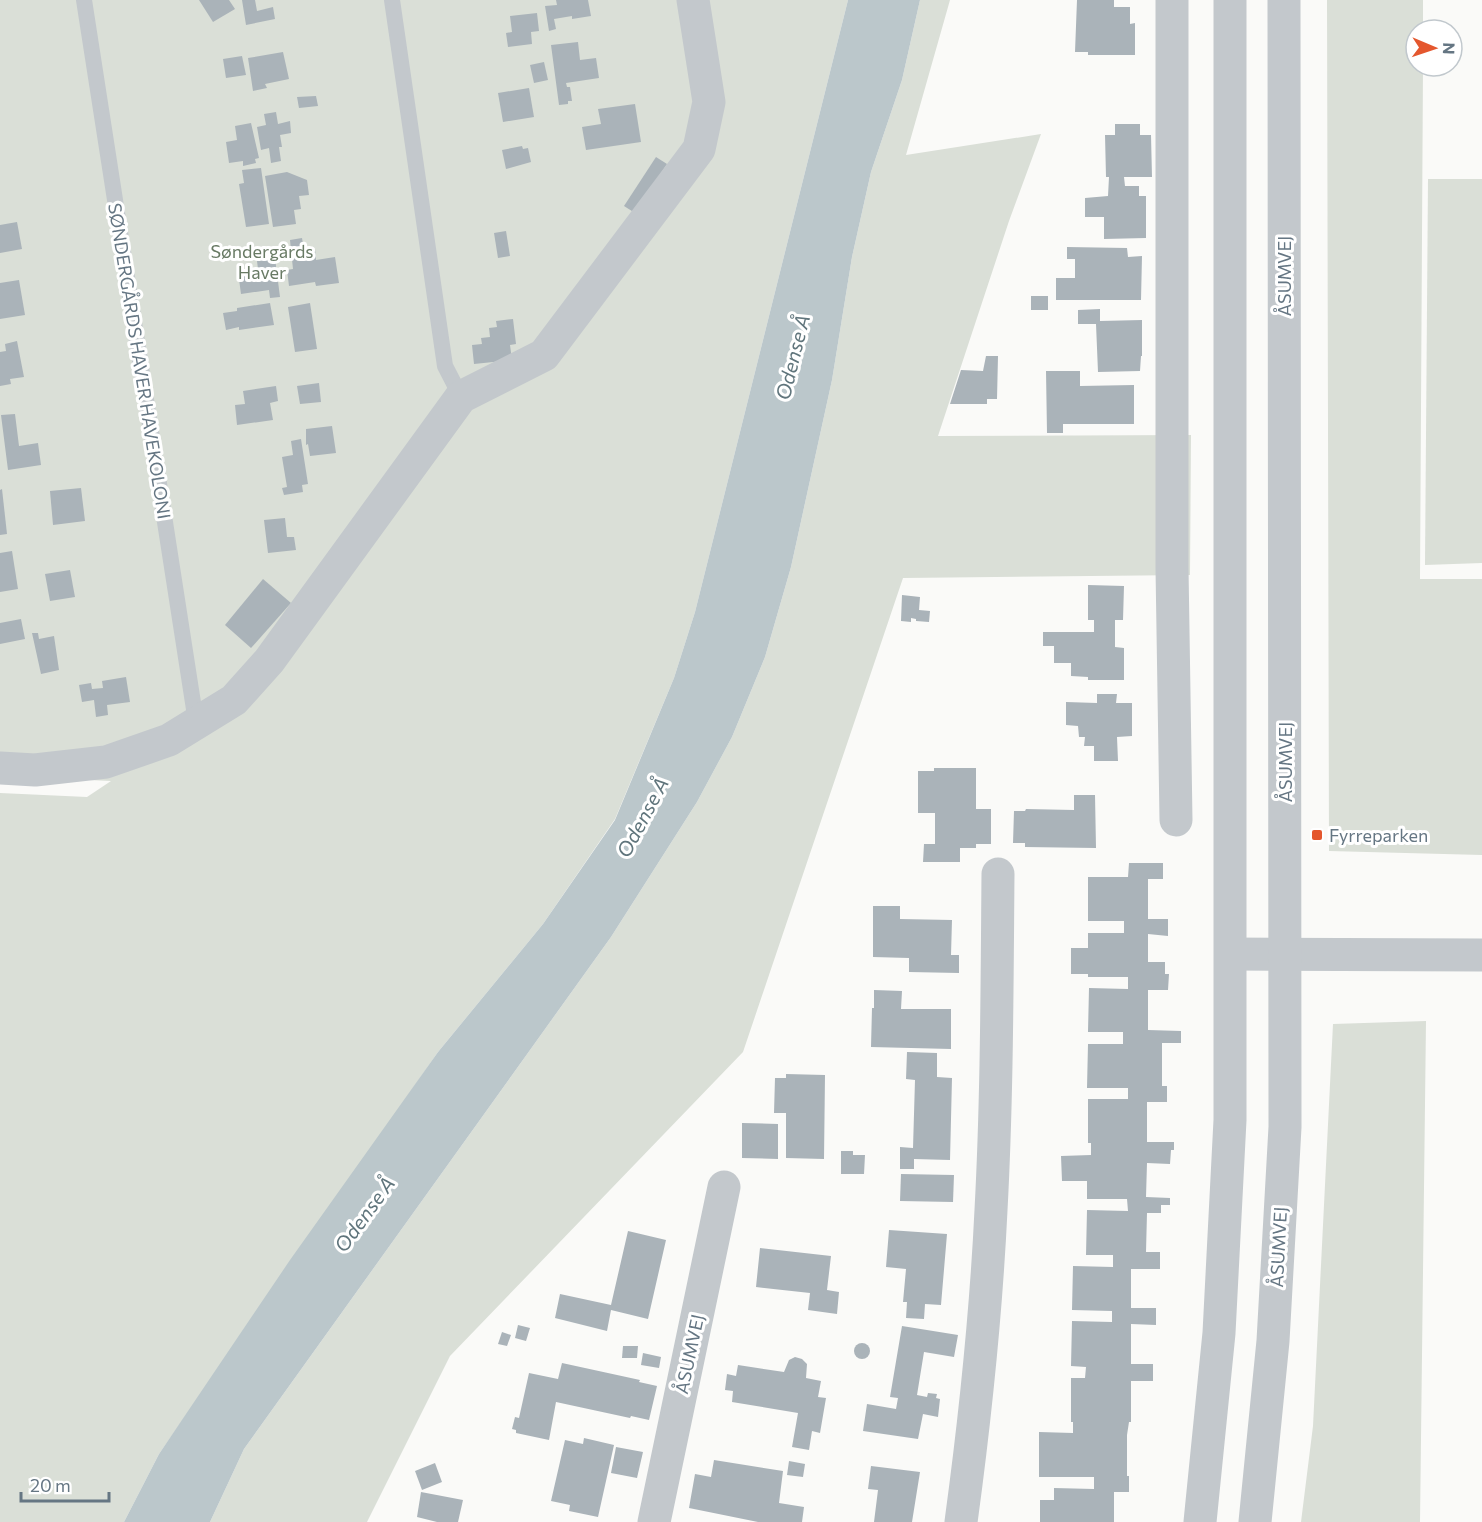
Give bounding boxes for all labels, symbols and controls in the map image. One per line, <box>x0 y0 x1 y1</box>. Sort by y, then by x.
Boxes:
north arrow <box>1404 18 1464 78</box>
text: N <box>1440 42 1459 55</box>
street label: SØNDERGÅRDS HAVER HAVEKOLONI <box>104 201 176 521</box>
street label: ÅSUMVEJ <box>1273 236 1295 316</box>
park label: Søndergårds Haver <box>210 240 314 283</box>
water label: Odense Å <box>770 312 814 402</box>
street label: ÅSUMVEJ <box>1274 722 1296 802</box>
water label: Odense Å <box>611 773 673 861</box>
place label: Fyrreparken <box>1329 824 1428 846</box>
marker: Fyrreparken <box>1310 828 1324 842</box>
water label: Odense Å <box>329 1172 399 1256</box>
street label: ÅSUMVEJ <box>1265 1206 1291 1288</box>
street label: ÅSUMVEJ <box>670 1312 708 1396</box>
scale bar <box>21 1465 110 1503</box>
text: 20 m <box>30 1474 71 1496</box>

